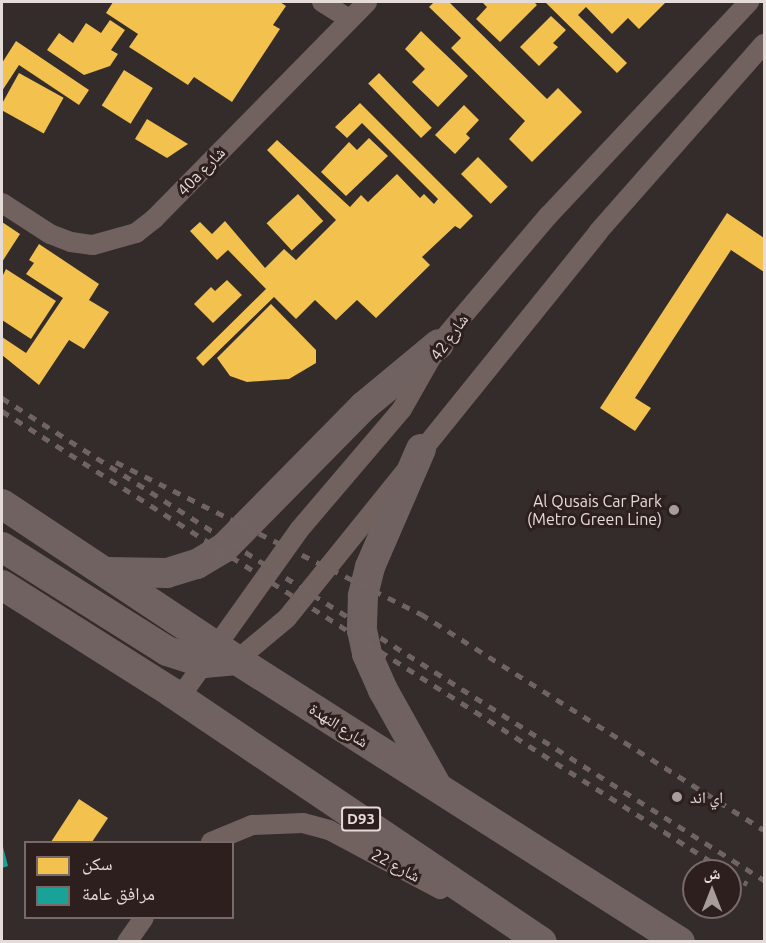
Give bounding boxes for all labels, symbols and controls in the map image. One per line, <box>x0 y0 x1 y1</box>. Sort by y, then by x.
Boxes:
street label: 40a شارع <box>173 143 229 199</box>
street label: شارع 42 <box>426 310 472 364</box>
place label: Al Qusais Car Park (Metro Green Line) <box>527 491 662 529</box>
marker: Al Qusais Car Park (Metro Green Line) <box>667 503 681 517</box>
street label: شارع النهدة <box>306 699 372 751</box>
place label: اي اند <box>690 787 723 807</box>
marker: اي اند <box>668 788 686 806</box>
road number: D93 <box>340 807 382 831</box>
legend <box>24 841 234 919</box>
street label: شارع 22 <box>368 844 424 886</box>
text: سكن <box>82 853 113 873</box>
north arrow <box>682 859 742 919</box>
text: ش <box>704 864 720 882</box>
text: مرافق عامة <box>82 883 155 903</box>

